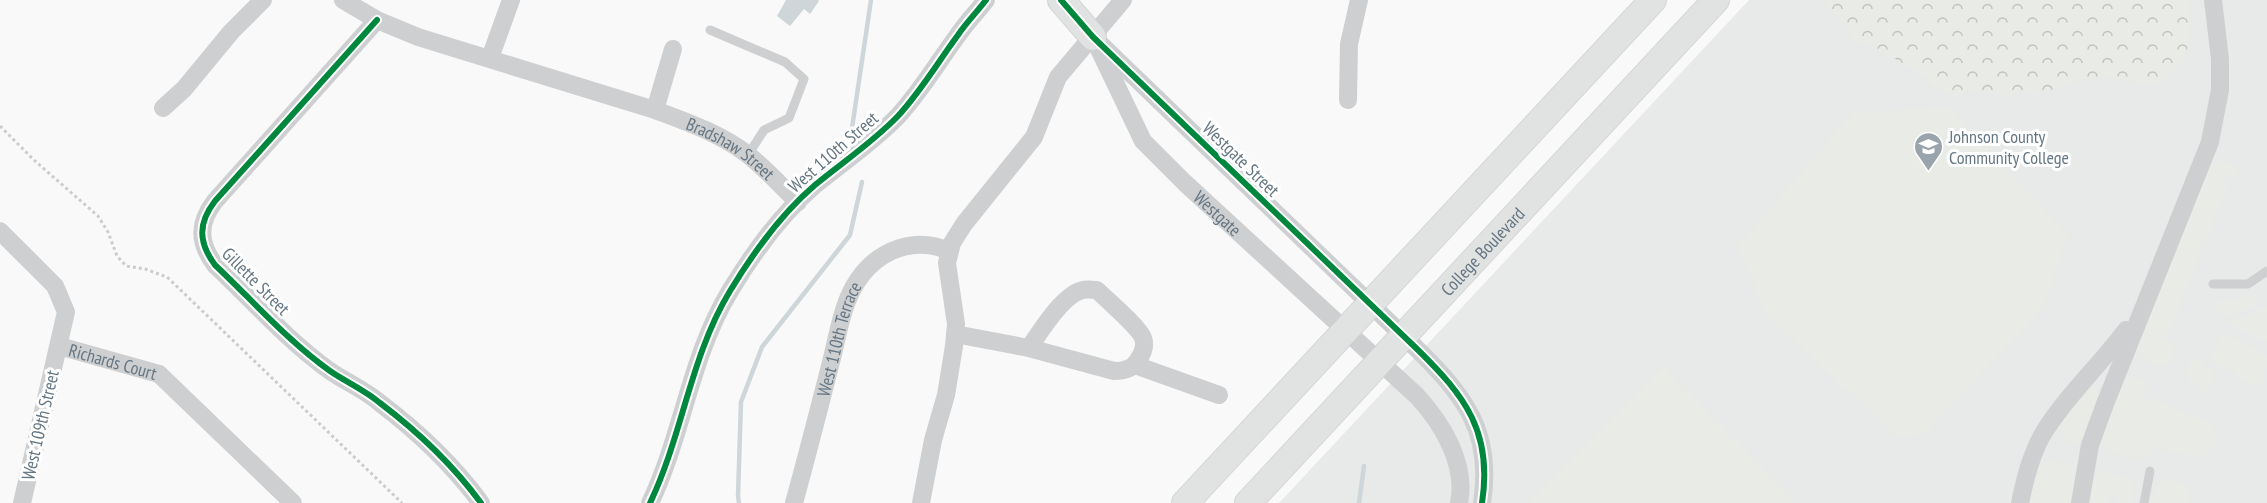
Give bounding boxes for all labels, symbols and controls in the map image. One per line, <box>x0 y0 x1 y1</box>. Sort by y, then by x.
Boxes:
street label: West 110th Street <box>783 107 883 197</box>
street label: Bradshaw Street <box>683 112 780 184</box>
street label: Westgate Street <box>1198 117 1284 201</box>
place label: Johnson County Community College <box>1948 125 2069 169</box>
school or university icon: Johnson County Community College <box>1912 130 1944 172</box>
street label: Westgate <box>1189 185 1246 241</box>
street label: College Boulevard <box>1436 202 1529 300</box>
street label: Gillette Street <box>217 242 295 320</box>
street label: West 110th Terrace <box>811 277 866 399</box>
street label: Richards Court <box>66 338 160 384</box>
street label: West 109th Street <box>16 368 64 482</box>

